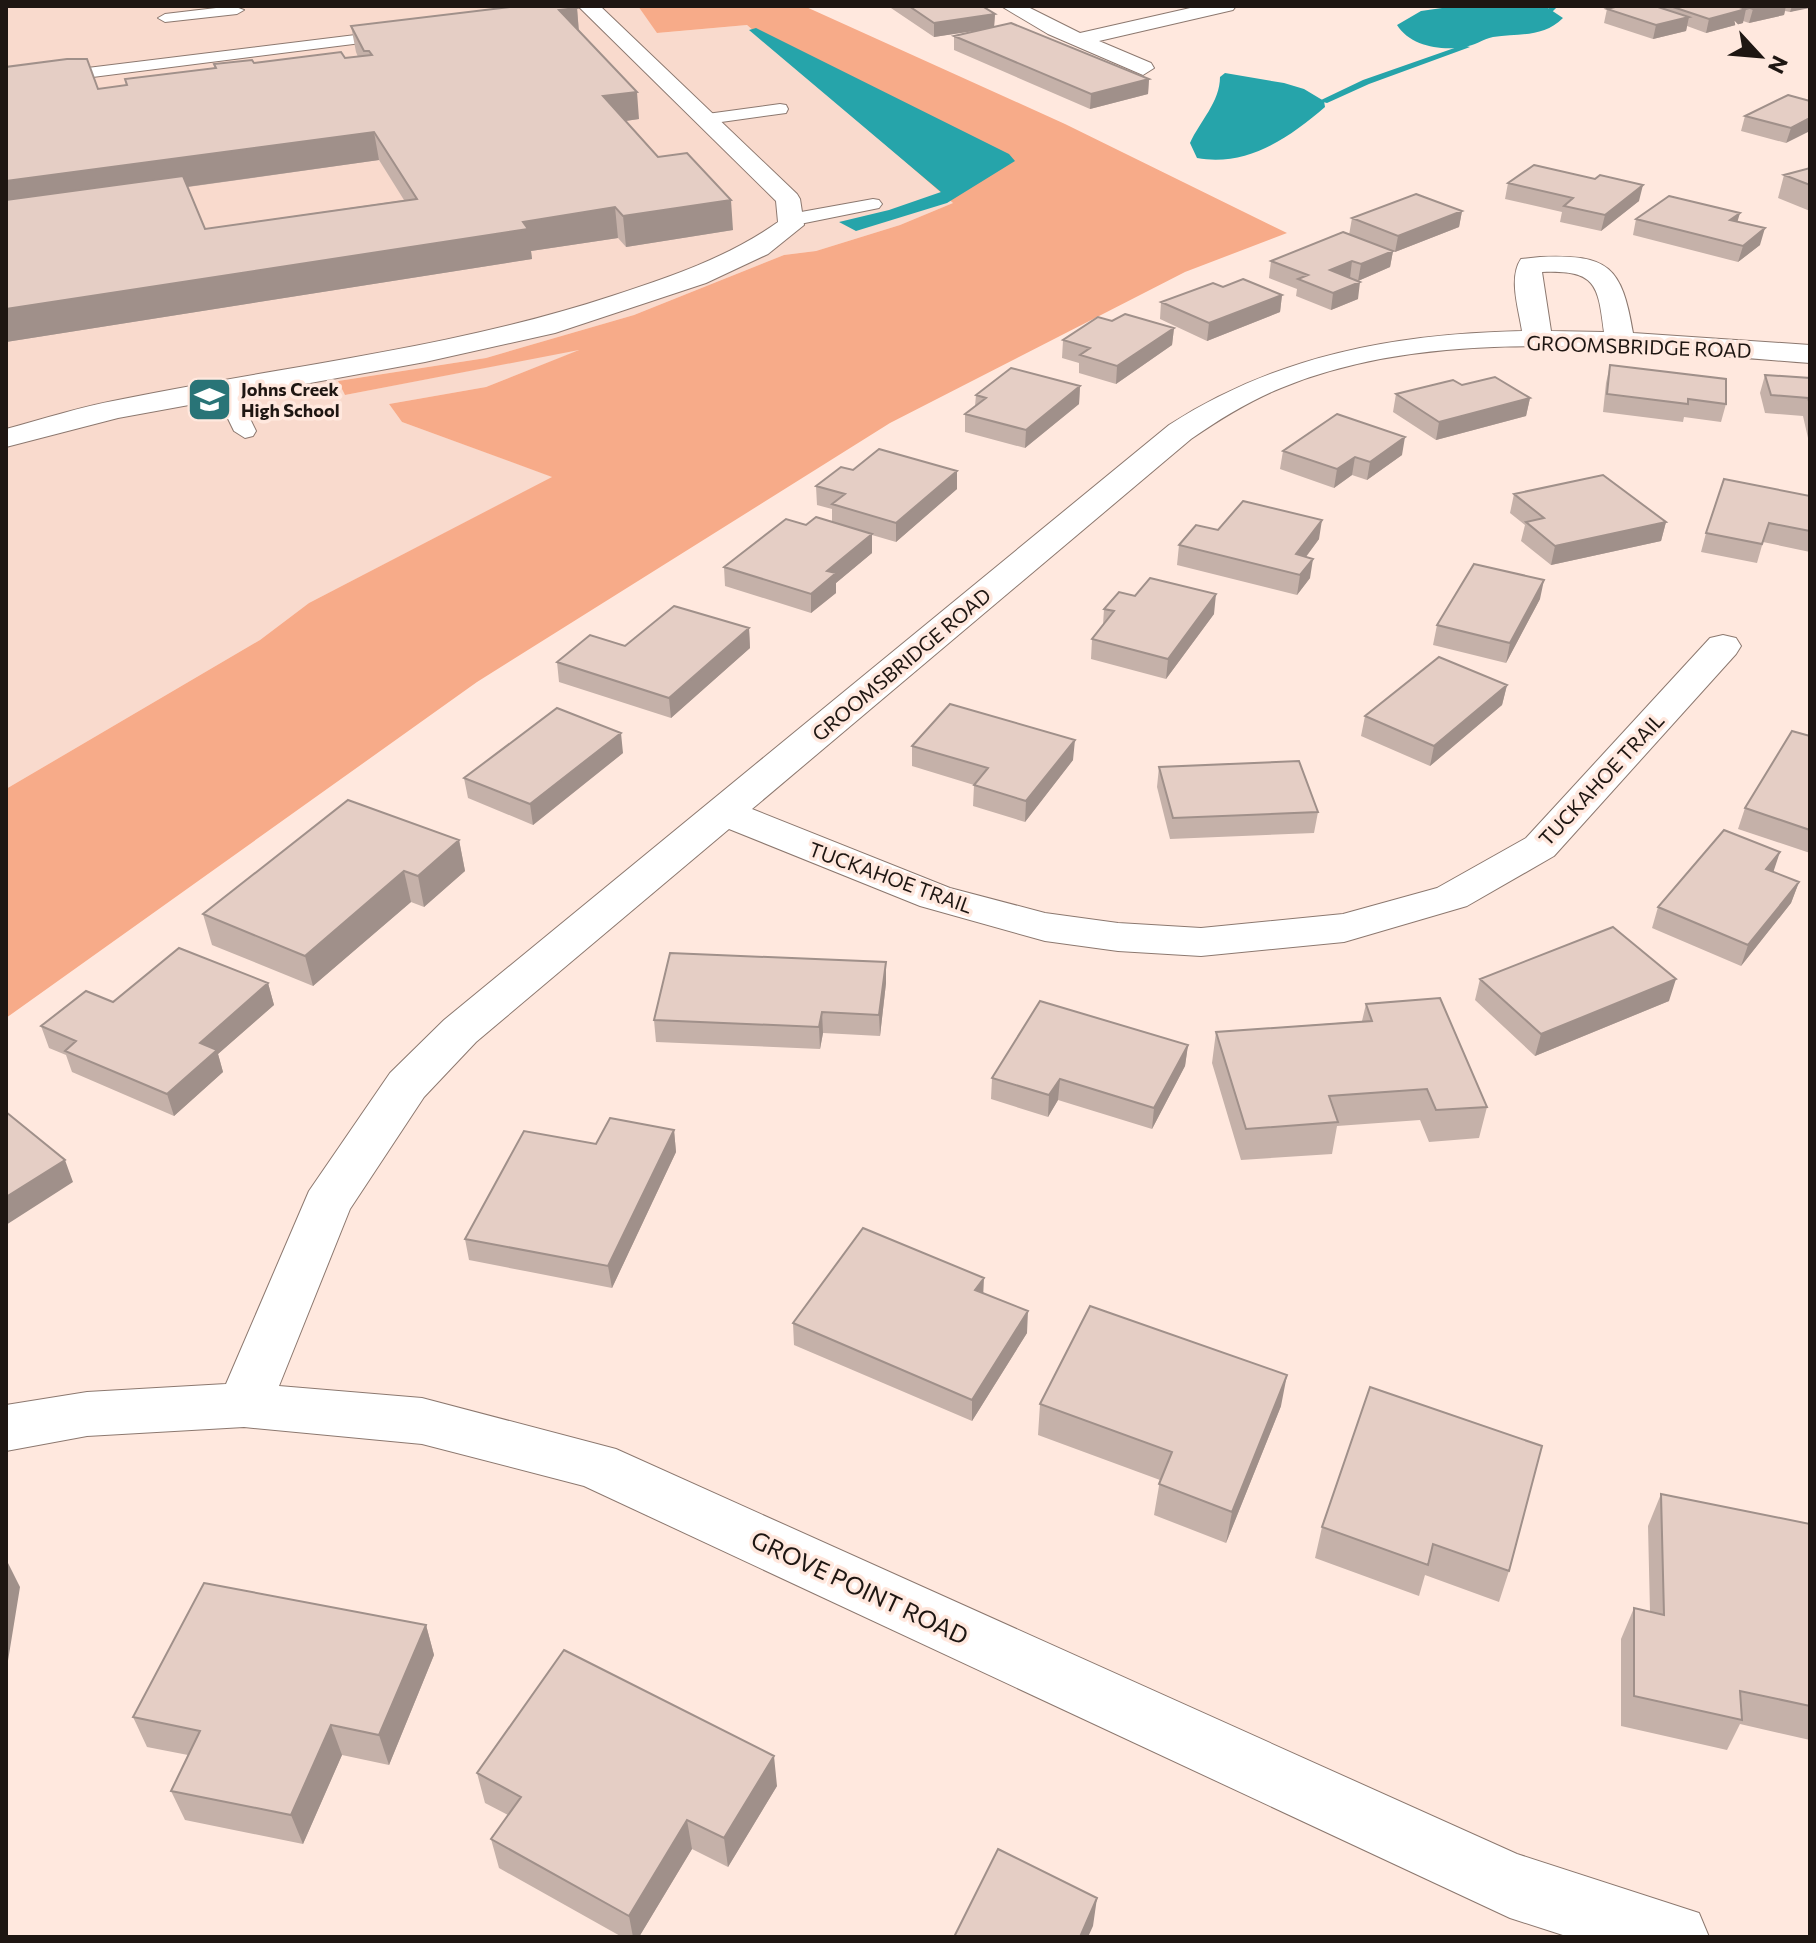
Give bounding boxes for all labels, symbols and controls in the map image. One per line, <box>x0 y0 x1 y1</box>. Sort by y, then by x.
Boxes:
north arrow <box>1720 16 1800 96</box>
text: N <box>1763 52 1794 78</box>
street label: GROOMSBRIDGE ROAD <box>1526 330 1752 362</box>
school or university icon: Johns Creek High School <box>186 375 234 423</box>
place label: Johns Creek High School <box>241 378 340 421</box>
street label: GROOMSBRIDGE ROAD <box>807 582 995 746</box>
street label: TUCKAHOE TRAIL <box>1533 708 1669 850</box>
street label: TUCKAHOE TRAIL <box>806 836 976 918</box>
street label: GROVE POINT ROAD <box>747 1524 973 1650</box>

